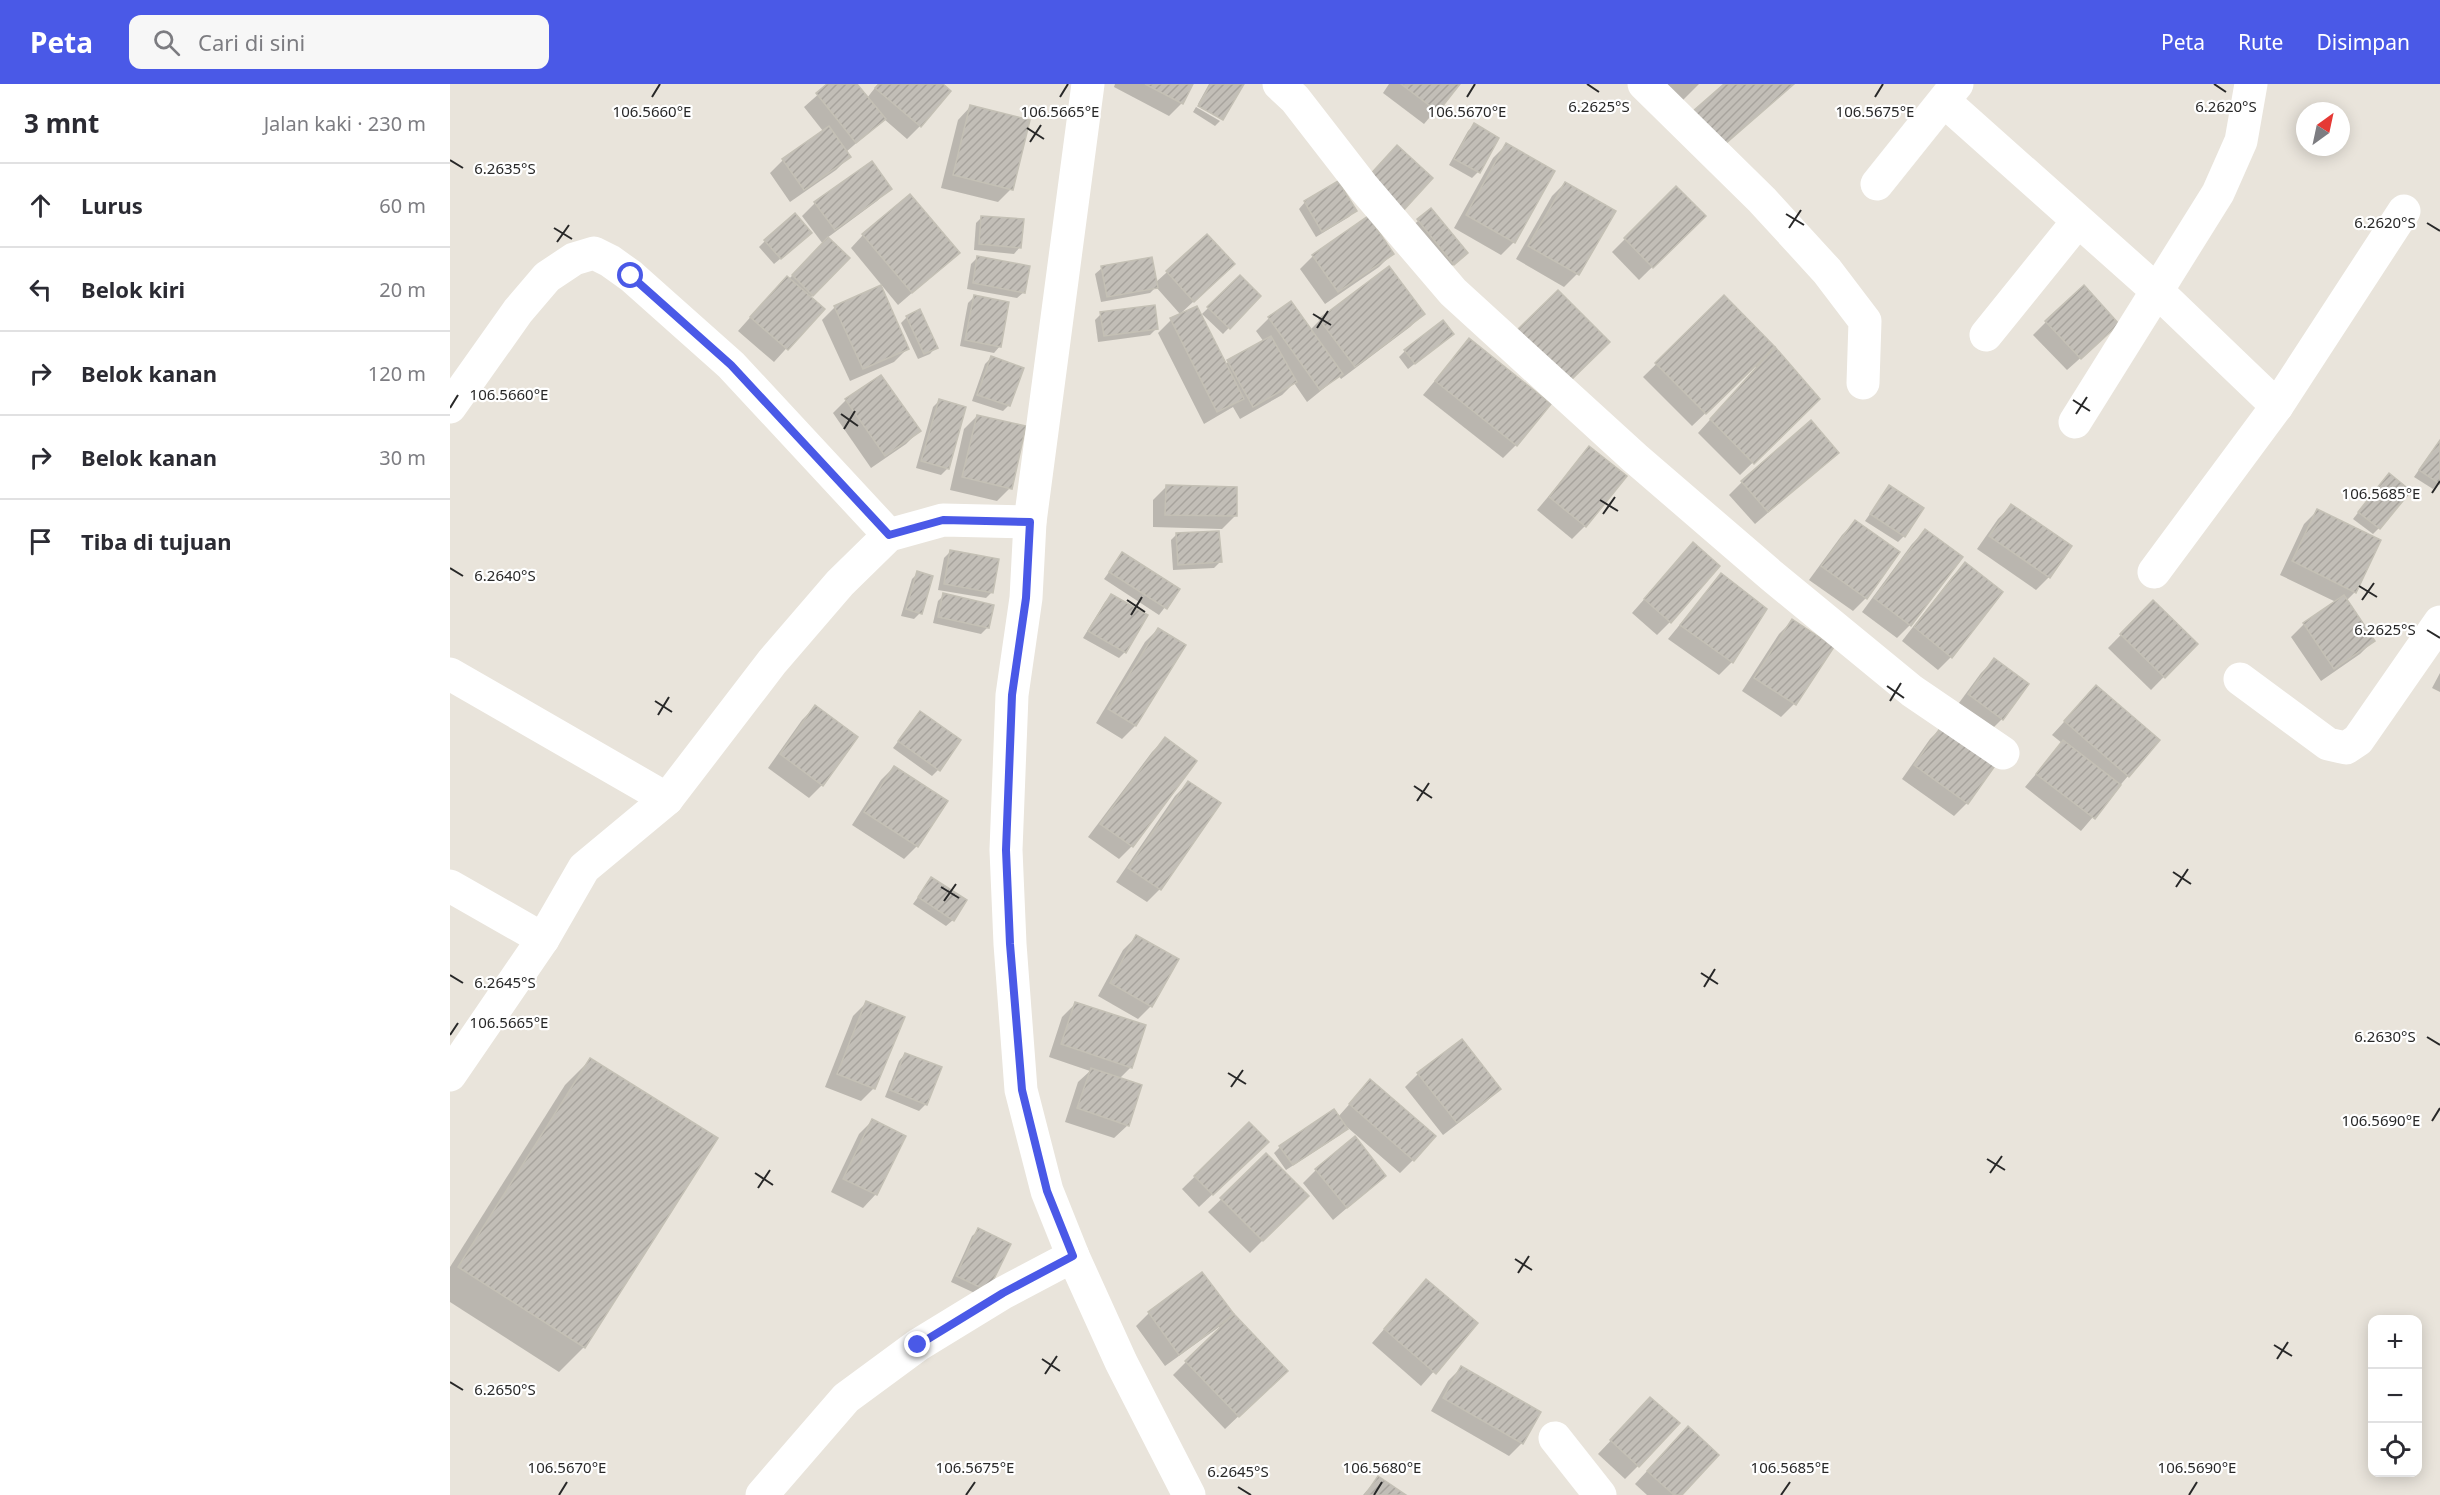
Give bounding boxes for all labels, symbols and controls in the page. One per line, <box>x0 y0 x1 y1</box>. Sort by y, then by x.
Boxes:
search box <box>129 15 549 69</box>
text: Peta <box>30 23 93 61</box>
icon: search <box>150 26 183 59</box>
text: Cari di sini <box>198 27 305 57</box>
text: Peta <box>2161 28 2205 56</box>
text: Rute <box>2238 28 2283 56</box>
text: Disimpan <box>2316 28 2410 56</box>
text: 6.2625°S <box>1568 96 1630 116</box>
text: 6.2620°S <box>2195 96 2257 116</box>
text: 106.5660°E <box>613 101 691 121</box>
text: 106.5665°E <box>1021 101 1099 121</box>
text: 106.5670°E <box>1428 101 1506 121</box>
text: 106.5675°E <box>1836 101 1914 121</box>
north arrow <box>2296 102 2350 156</box>
text: 3 mnt <box>24 105 99 141</box>
text: Jalan kaki · 230 m <box>264 110 426 137</box>
text: 6.2635°S <box>474 158 536 178</box>
icon: ahead <box>24 189 57 222</box>
text: Lurus <box>81 190 143 220</box>
text: 60 m <box>379 192 426 219</box>
text: 6.2620°S <box>2354 212 2416 232</box>
route start <box>617 262 643 288</box>
icon: left <box>24 273 57 306</box>
text: Belok kiri <box>81 274 185 304</box>
text: 20 m <box>379 276 426 303</box>
icon: right <box>24 357 57 390</box>
text: Belok kanan <box>81 358 217 388</box>
text: 120 m <box>368 360 426 387</box>
text: 106.5660°E <box>470 384 548 404</box>
icon: right <box>24 441 57 474</box>
text: Belok kanan <box>81 442 217 472</box>
text: 30 m <box>379 444 426 471</box>
text: 106.5685°E <box>2342 483 2420 503</box>
icon: arrive <box>24 525 57 558</box>
text: Tiba di tujuan <box>81 526 231 556</box>
text: 6.2640°S <box>474 565 536 585</box>
text: 6.2625°S <box>2354 619 2416 639</box>
text: 6.2645°S <box>474 972 536 992</box>
text: 106.5665°E <box>470 1012 548 1032</box>
text: 6.2630°S <box>2354 1026 2416 1046</box>
text: 106.5690°E <box>2342 1110 2420 1130</box>
map controls <box>2368 1315 2422 1477</box>
button: + <box>2368 1315 2422 1369</box>
route end <box>904 1331 930 1357</box>
button: − <box>2368 1369 2422 1423</box>
text: 6.2650°S <box>474 1379 536 1399</box>
button: locate <box>2368 1423 2422 1477</box>
text: 106.5670°E <box>528 1457 606 1477</box>
text: 106.5675°E <box>936 1457 1014 1477</box>
text: 106.5680°E <box>1343 1457 1421 1477</box>
text: 106.5685°E <box>1751 1457 1829 1477</box>
text: 106.5690°E <box>2158 1457 2236 1477</box>
text: 6.2645°S <box>1207 1461 1269 1481</box>

